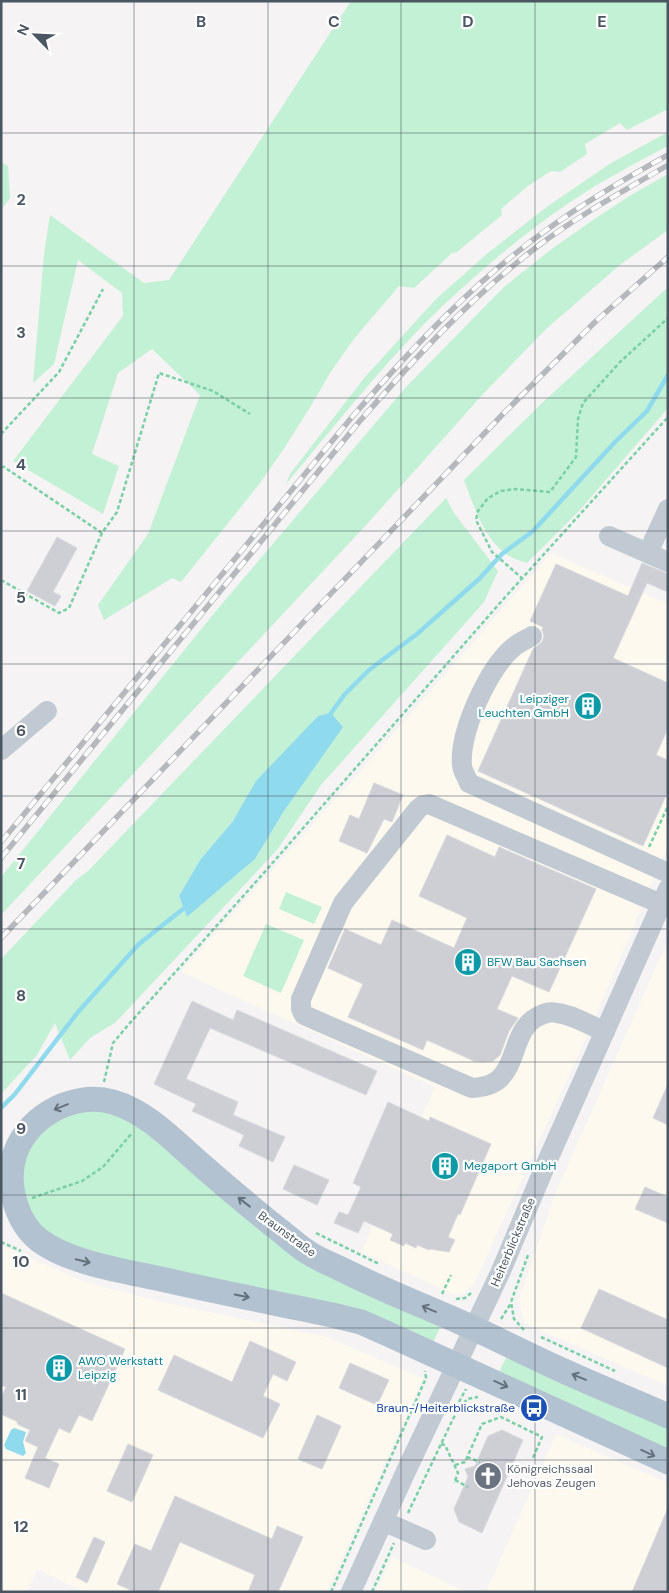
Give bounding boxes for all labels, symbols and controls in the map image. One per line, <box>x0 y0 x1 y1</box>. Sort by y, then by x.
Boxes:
north arrow <box>10 10 60 60</box>
text: B <box>196 11 206 32</box>
text: C <box>328 11 340 32</box>
text: D <box>462 11 474 32</box>
text: E <box>597 11 607 32</box>
text: N <box>13 21 33 38</box>
text: 2 <box>16 189 26 210</box>
text: 3 <box>16 322 26 343</box>
text: 4 <box>16 454 26 475</box>
text: 5 <box>16 587 26 608</box>
place label: Leipziger Leuchten GmbH <box>479 691 570 721</box>
building icon: Leipziger Leuchten GmbH <box>573 691 603 721</box>
text: 6 <box>16 720 26 741</box>
text: 7 <box>17 853 26 874</box>
building icon: BFW Bau Sachsen <box>453 947 483 977</box>
place label: BFW Bau Sachsen <box>487 954 586 970</box>
text: 8 <box>16 985 26 1006</box>
one-way arrow <box>54 1103 69 1112</box>
text: 9 <box>16 1118 26 1139</box>
building icon: Megaport GmbH <box>430 1151 460 1181</box>
place label: Megaport GmbH <box>464 1158 557 1174</box>
street label: Heiterblickstraße <box>487 1195 539 1289</box>
one-way arrow <box>238 1197 251 1208</box>
street label: Braunstraße <box>255 1208 319 1261</box>
text: 10 <box>12 1251 30 1272</box>
one-way arrow <box>75 1256 91 1266</box>
one-way arrow <box>233 1292 249 1302</box>
one-way arrow <box>422 1304 437 1313</box>
building icon: AWO Werkstatt Leipzig <box>44 1353 74 1383</box>
place label: AWO Werkstatt Leipzig <box>78 1353 163 1383</box>
one-way arrow <box>572 1372 587 1382</box>
one-way arrow <box>493 1380 508 1390</box>
text: 11 <box>15 1384 27 1405</box>
bus stop icon: Braun-/Heiterblickstraße <box>519 1393 549 1423</box>
place label: Braun-/Heiterblickstraße <box>376 1400 515 1416</box>
one-way arrow <box>640 1448 655 1458</box>
church icon: Königreichssaal Jehovas Zeugen <box>473 1461 503 1491</box>
place label: Königreichssaal Jehovas Zeugen <box>507 1461 596 1491</box>
text: 12 <box>13 1516 29 1537</box>

